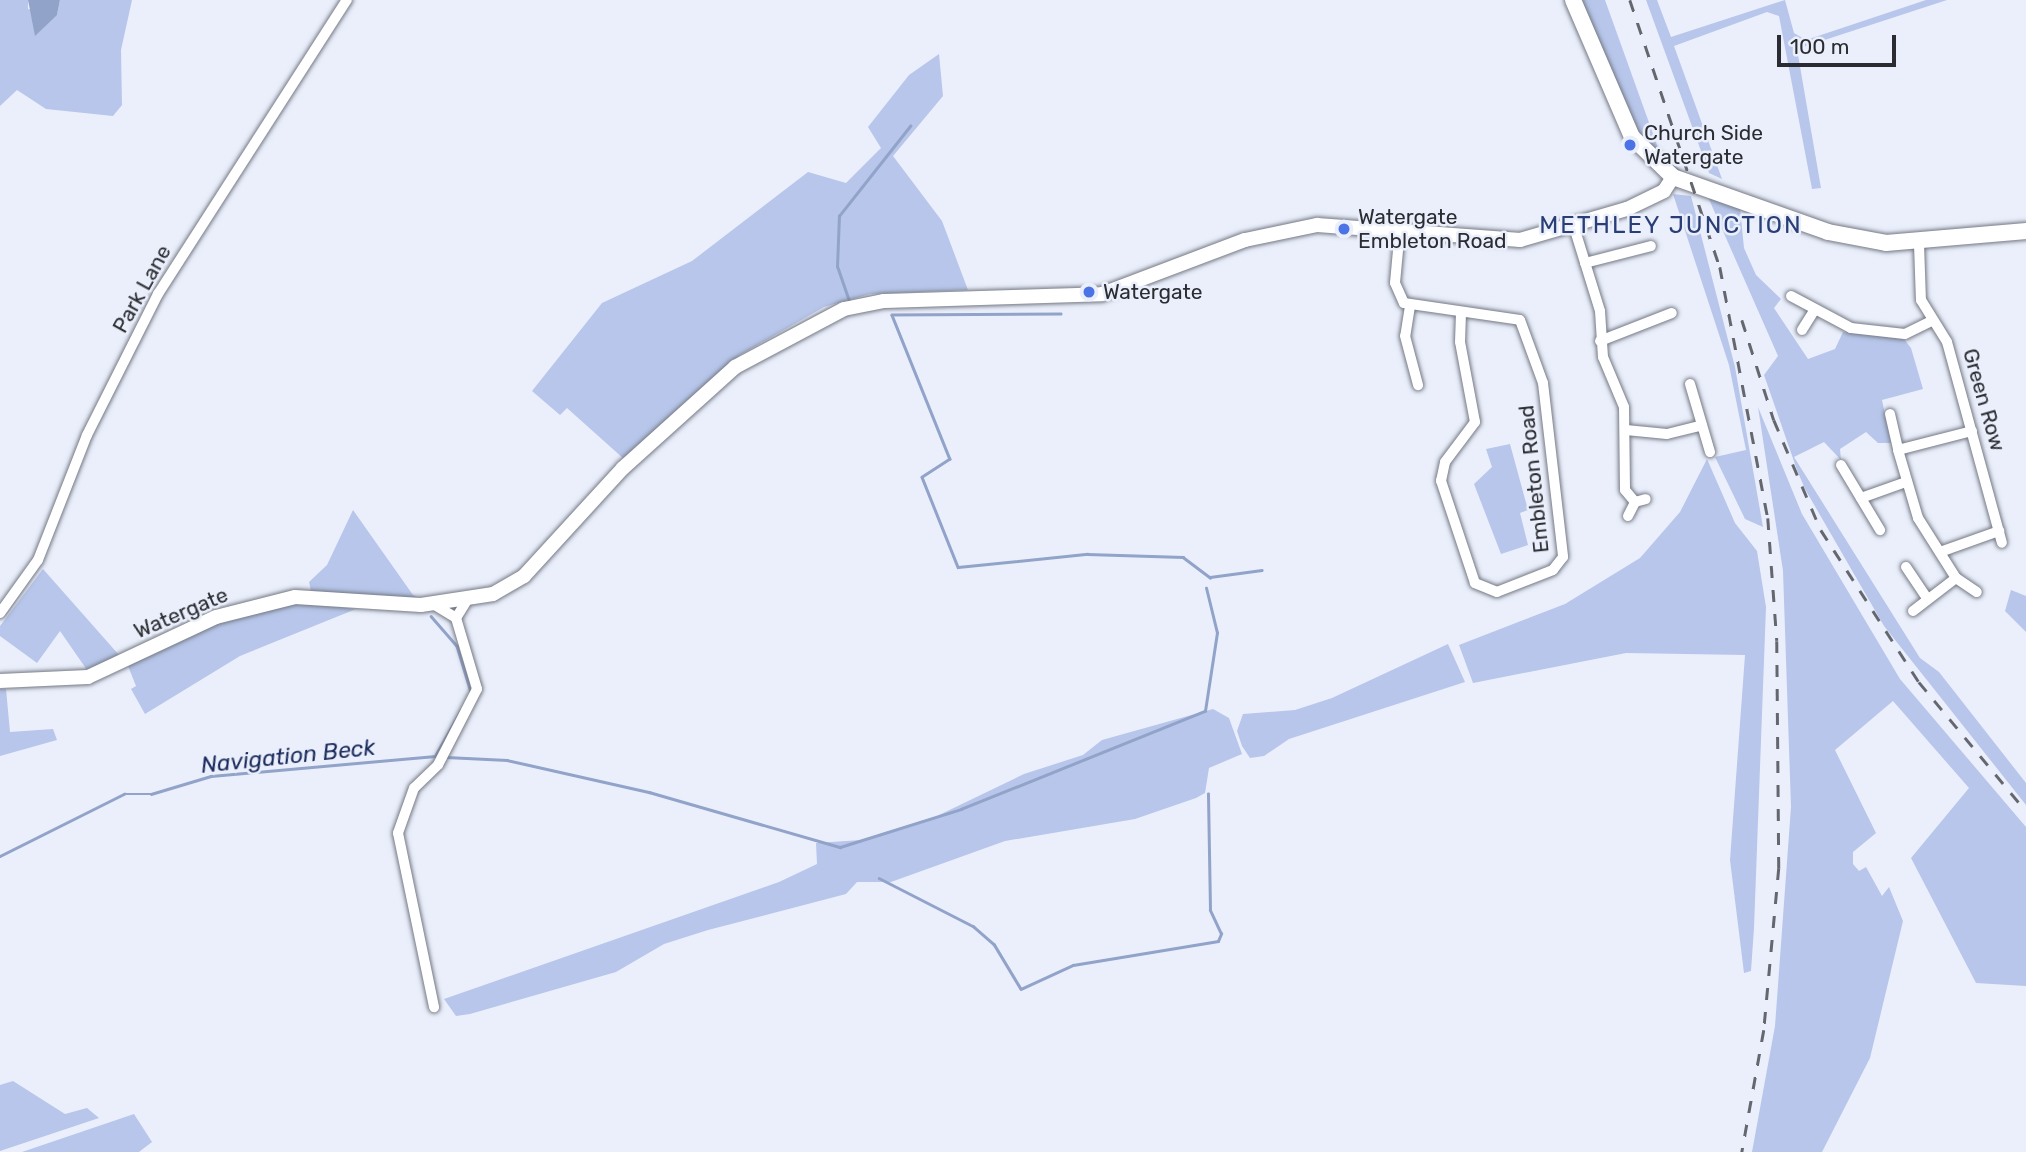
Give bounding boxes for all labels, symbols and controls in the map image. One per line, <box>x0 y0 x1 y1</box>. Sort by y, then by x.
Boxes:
scale bar <box>1781 21 1900 65</box>
text: 100 m <box>1790 34 1849 59</box>
place label: Church Side Watergate <box>1644 120 1763 170</box>
marker: Church Side Watergate <box>1622 137 1638 153</box>
place label: Watergate Embleton Road <box>1358 204 1507 254</box>
district label: METHLEY JUNCTION <box>1541 212 1801 240</box>
marker: Watergate Embleton Road <box>1336 221 1352 237</box>
street label: Park Lane <box>108 241 176 337</box>
place label: Watergate <box>1103 279 1203 305</box>
marker: Watergate <box>1081 284 1097 300</box>
street label: Green Row <box>1957 346 2011 454</box>
street label: Embleton Road <box>1514 404 1554 554</box>
street label: Watergate <box>130 582 232 644</box>
water label: Navigation Beck <box>200 733 376 779</box>

